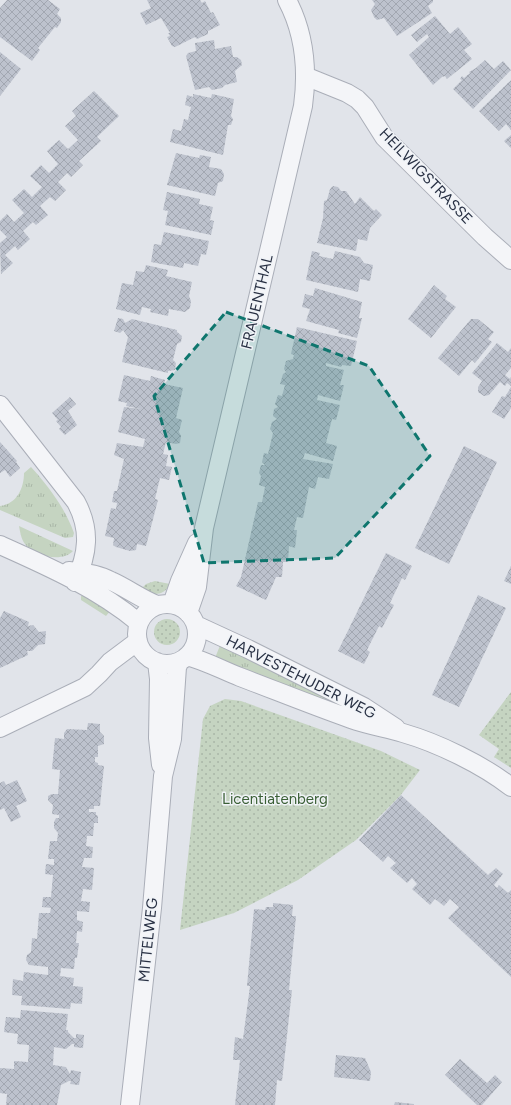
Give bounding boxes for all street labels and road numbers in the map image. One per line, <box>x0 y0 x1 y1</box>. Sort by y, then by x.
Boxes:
street label: HEILWIGSTRASSE <box>376 124 476 228</box>
street label: FRAUENTHAL <box>237 253 277 351</box>
street label: HARVESTEHUDER WEG <box>223 631 379 723</box>
street label: MITTELWEG <box>135 897 161 983</box>

